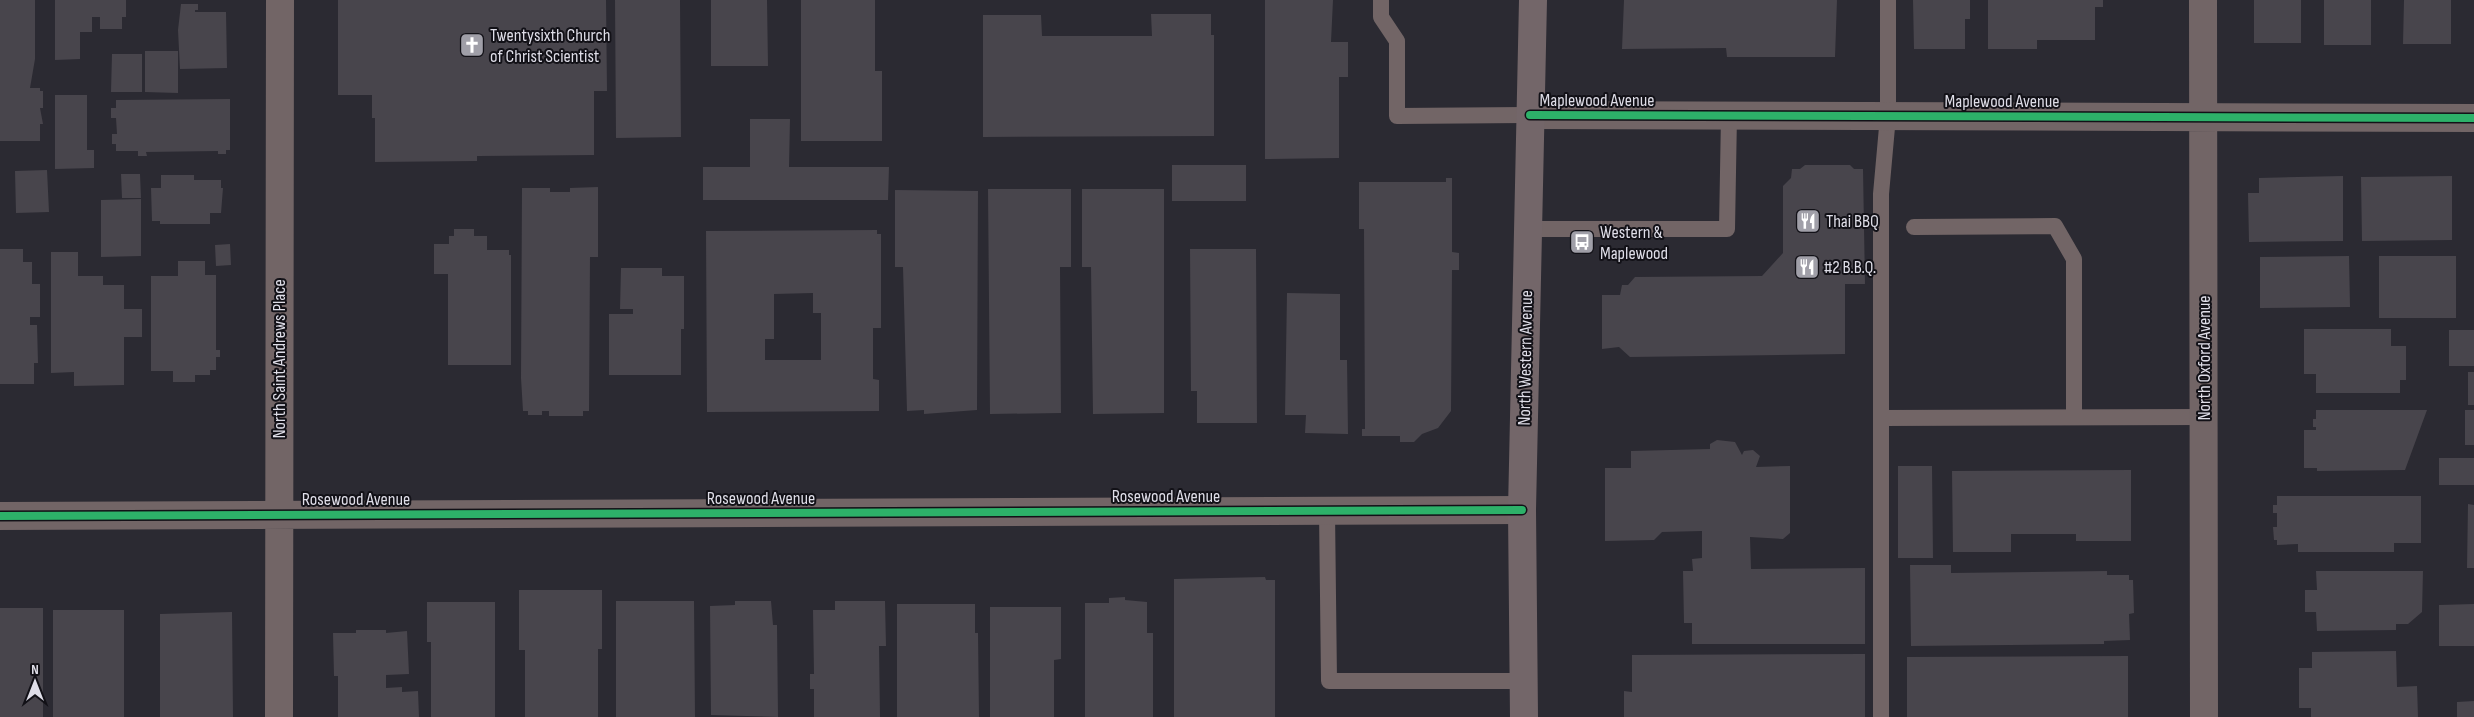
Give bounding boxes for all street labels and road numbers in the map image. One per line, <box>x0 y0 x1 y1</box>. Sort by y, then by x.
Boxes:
street label: Maplewood Avenue <box>1540 90 1654 111</box>
street label: Maplewood Avenue <box>1945 91 2059 112</box>
street label: North Saint Andrews Place <box>269 279 290 439</box>
street label: North Western Avenue <box>1514 290 1537 426</box>
street label: North Oxford Avenue <box>2194 295 2215 421</box>
street label: Rosewood Avenue <box>1112 486 1220 507</box>
street label: Rosewood Avenue <box>707 488 815 509</box>
street label: Rosewood Avenue <box>302 489 410 510</box>

